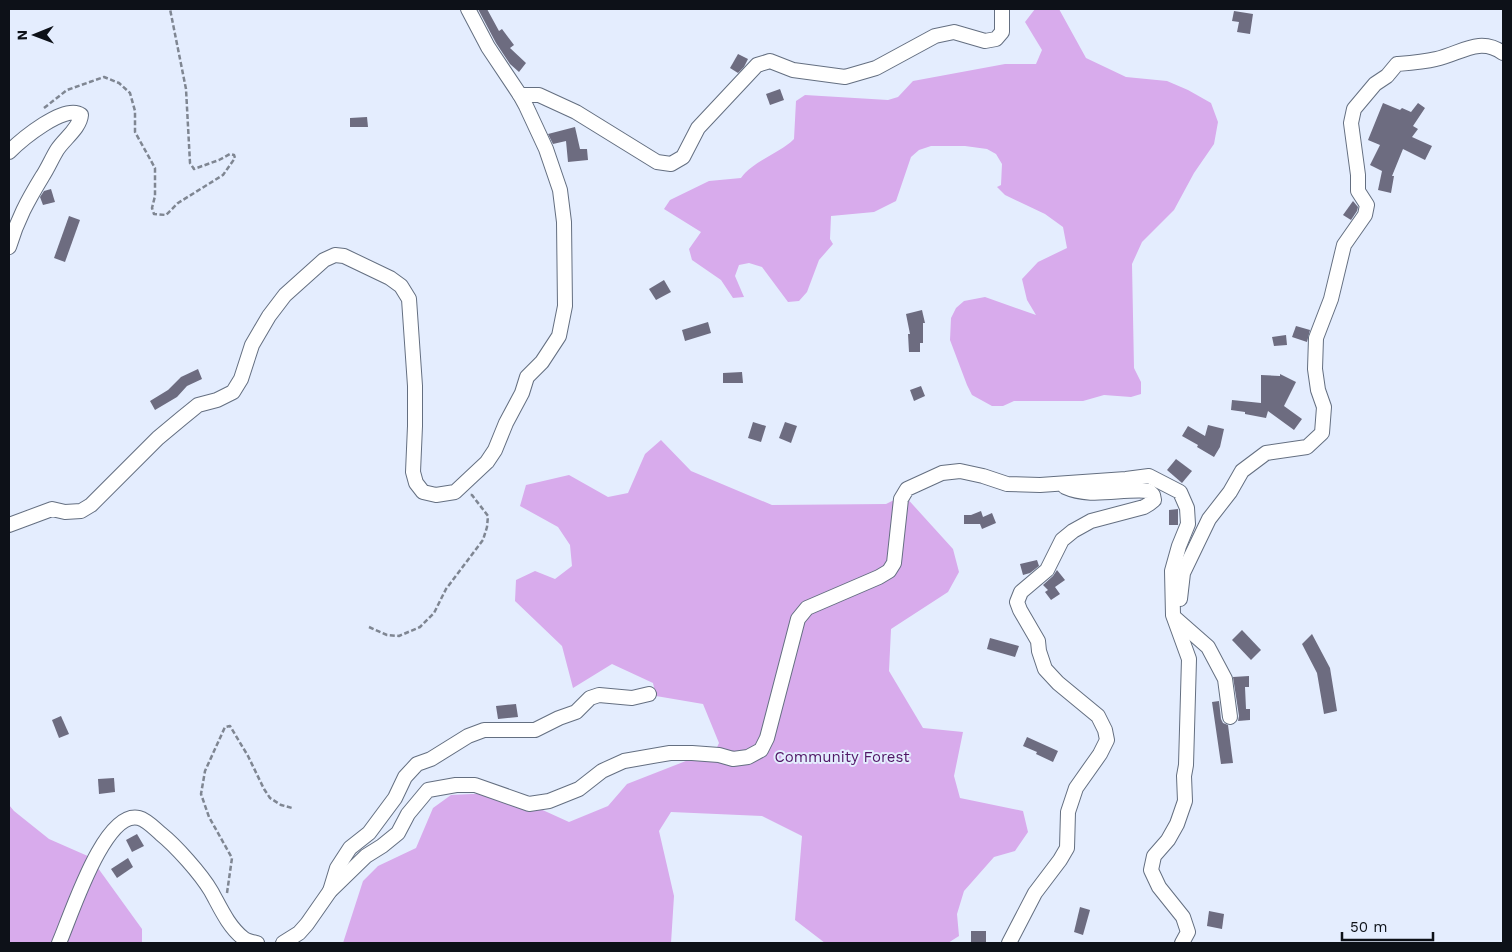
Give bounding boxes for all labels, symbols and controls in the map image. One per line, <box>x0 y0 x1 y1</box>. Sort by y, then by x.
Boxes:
north arrow <box>10 10 60 60</box>
text: N <box>14 30 30 41</box>
park label: Community Forest <box>774 748 910 766</box>
scale bar <box>1342 910 1433 942</box>
text: 50 m <box>1350 918 1387 936</box>

